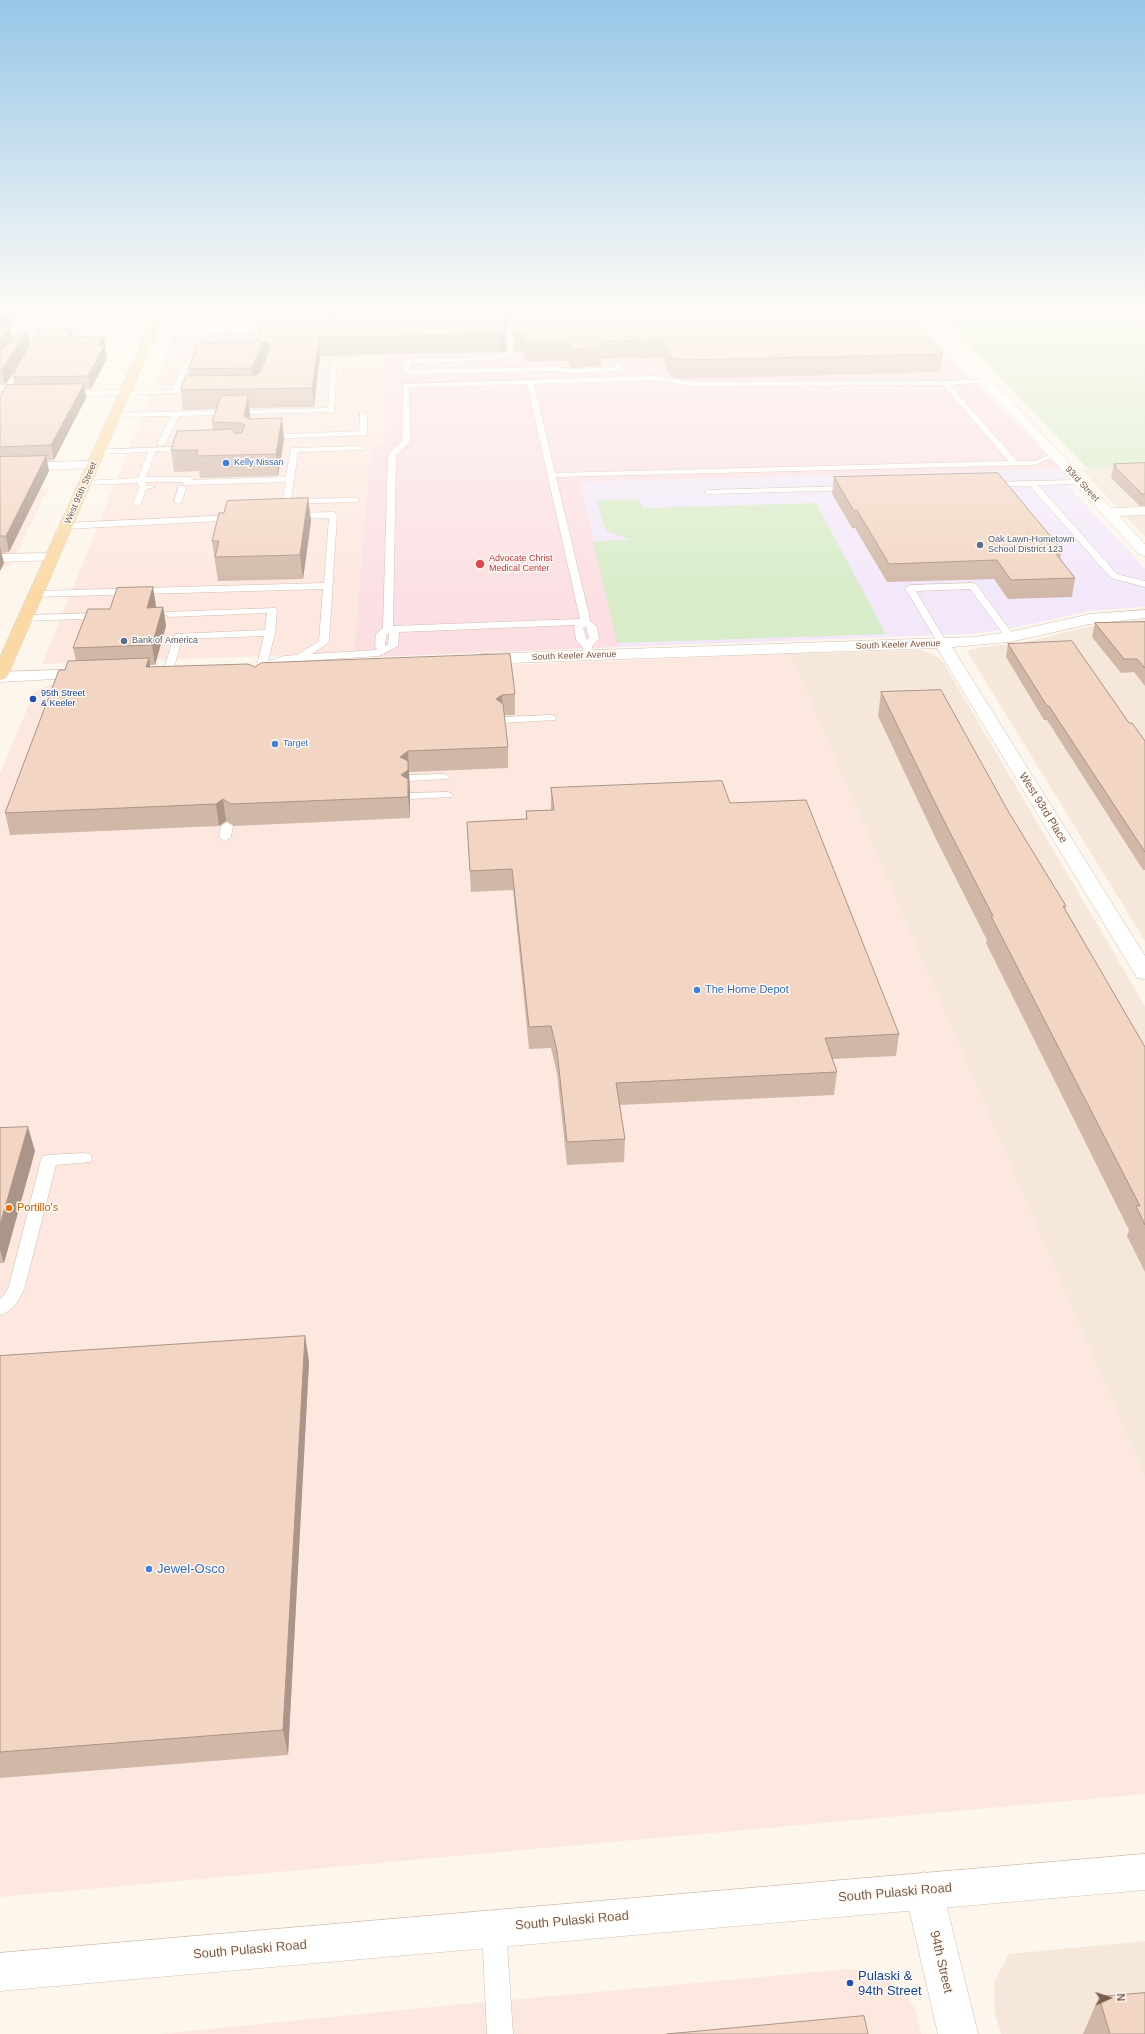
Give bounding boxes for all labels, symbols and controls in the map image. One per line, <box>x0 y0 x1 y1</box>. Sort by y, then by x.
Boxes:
marker: Kelly Nissan <box>221 458 231 468</box>
place label: Kelly Nissan <box>234 458 284 468</box>
street label: West 95th Street <box>62 460 100 526</box>
street label: 93rd Street <box>1063 464 1101 504</box>
place label: Oak Lawn-Hometown School District 123 <box>988 535 1075 556</box>
marker: Oak Lawn-Hometown School District 123 <box>975 540 985 550</box>
place label: Advocate Christ Medical Center <box>489 554 553 575</box>
marker: Advocate Christ Medical Center <box>474 558 486 570</box>
marker: Bank of America <box>119 636 129 646</box>
place label: Bank of America <box>132 636 198 646</box>
street label: South Keeler Avenue <box>855 638 941 652</box>
street label: South Keeler Avenue <box>531 649 617 663</box>
place label: 95th Street & Keeler <box>41 689 85 710</box>
marker: 95th Street & Keeler <box>28 694 38 704</box>
marker: Target <box>270 739 280 749</box>
place label: Target <box>283 739 308 749</box>
street label: West 93rd Place <box>1016 770 1070 846</box>
place label: The Home Depot <box>705 983 789 997</box>
marker: The Home Depot <box>692 985 702 995</box>
place label: Portillo's <box>17 1201 58 1215</box>
marker: Portillo's <box>4 1203 14 1213</box>
place label: Jewel-Osco <box>157 1561 225 1577</box>
marker: Jewel-Osco <box>144 1564 154 1574</box>
street label: South Pulaski Road <box>837 1880 953 1906</box>
street label: South Pulaski Road <box>514 1908 630 1934</box>
street label: 94th Street <box>926 1929 956 1995</box>
street label: South Pulaski Road <box>192 1937 308 1963</box>
place label: Pulaski & 94th Street <box>858 1968 922 1999</box>
marker: Pulaski & 94th Street <box>845 1978 855 1988</box>
north arrow <box>1089 1978 1129 2018</box>
text: N <box>1115 1993 1127 2002</box>

